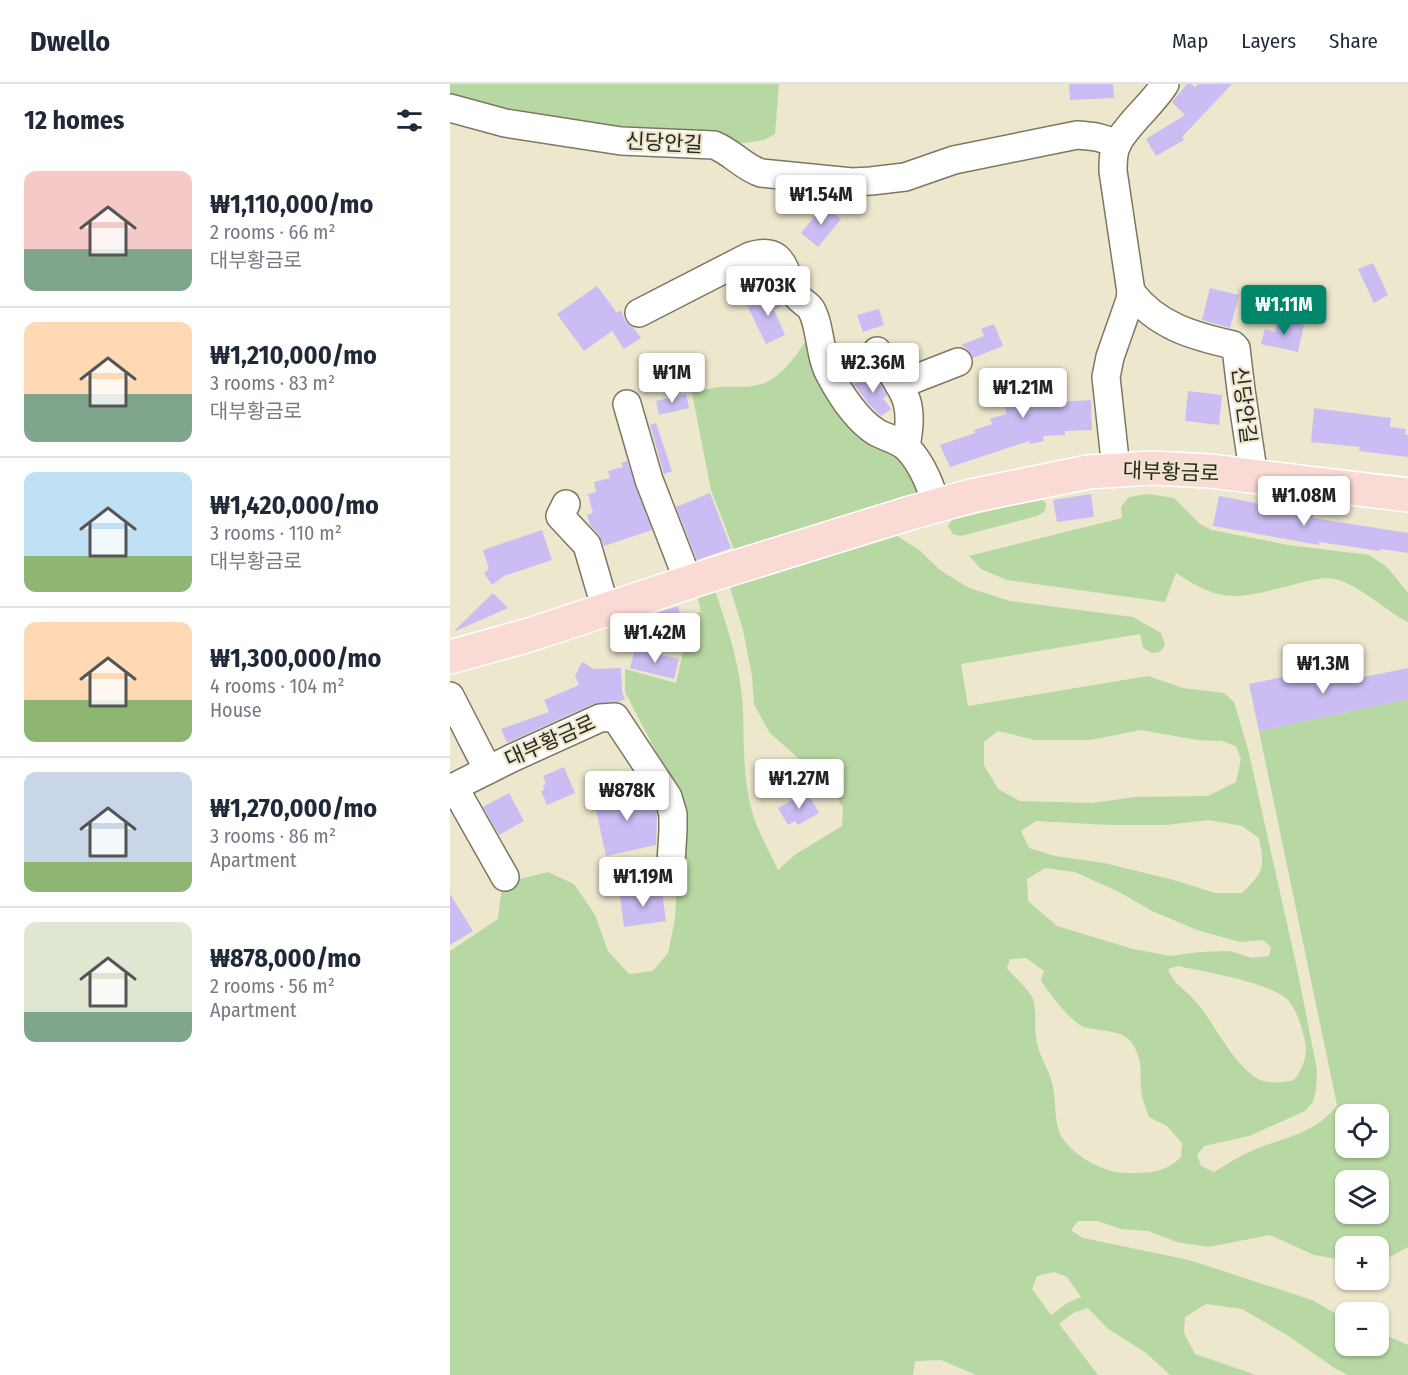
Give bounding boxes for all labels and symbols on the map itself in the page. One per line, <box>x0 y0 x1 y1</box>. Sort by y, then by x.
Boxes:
street label: 신당안길 <box>625 128 703 158</box>
pin: ₩1.54M <box>772 175 870 226</box>
pin: ₩703K <box>726 266 810 317</box>
pin: ₩1.11M <box>1235 285 1333 336</box>
pin: ₩2.36M <box>824 343 922 394</box>
pin: ₩1M <box>643 353 701 404</box>
street label: 신당안길 <box>1226 365 1262 445</box>
pin: ₩1.21M <box>974 368 1072 419</box>
street label: 대부황금로 <box>1122 457 1220 487</box>
pin: ₩1.08M <box>1255 476 1353 527</box>
pin: ₩1.42M <box>606 613 704 664</box>
pin: ₩1.3M <box>1281 644 1365 695</box>
street label: 대부황금로 <box>501 709 599 773</box>
pin: ₩1.27M <box>750 759 848 810</box>
pin: ₩878K <box>585 771 669 822</box>
pin: ₩1.19M <box>594 857 692 908</box>

